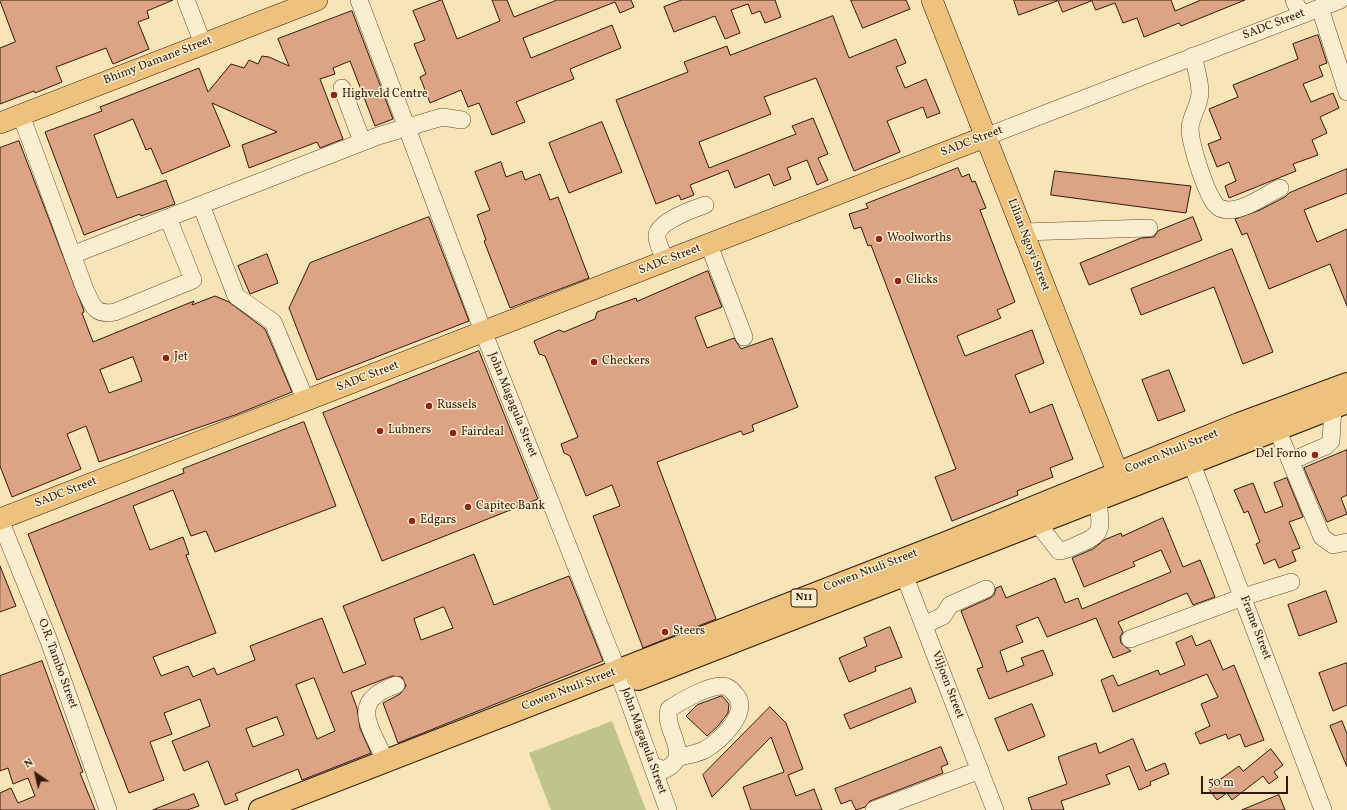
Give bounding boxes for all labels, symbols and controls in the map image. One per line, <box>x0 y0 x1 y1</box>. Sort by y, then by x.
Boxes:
street label: SADC Street <box>1241 7 1307 43</box>
street label: Bhimy Damane Street <box>102 34 214 88</box>
place label: Highveld Centre <box>342 88 428 102</box>
marker: Highveld Centre <box>329 90 339 100</box>
street label: SADC Street <box>939 124 1005 160</box>
street label: Lilian Ngoyi Street <box>1004 197 1052 293</box>
place label: Woolworths <box>887 232 951 246</box>
marker: Woolworths <box>874 234 884 244</box>
street label: SADC Street <box>637 242 703 278</box>
place label: Clicks <box>906 274 938 288</box>
marker: Clicks <box>893 276 903 286</box>
street label: John Magagula Street <box>484 350 540 460</box>
place label: Jet <box>174 351 188 365</box>
marker: Jet <box>161 353 171 363</box>
place label: Checkers <box>602 355 650 369</box>
marker: Checkers <box>589 357 599 367</box>
street label: SADC Street <box>335 359 401 395</box>
place label: Russels <box>437 399 477 413</box>
marker: Russels <box>424 401 434 411</box>
place label: Lubners <box>388 424 431 438</box>
marker: Lubners <box>375 426 385 436</box>
place label: Fairdeal <box>461 426 504 440</box>
street label: Cowen Ntuli Street <box>1123 427 1221 477</box>
marker: Fairdeal <box>448 428 458 438</box>
place label: Del Forno <box>1255 448 1307 462</box>
marker: Del Forno <box>1310 450 1320 460</box>
street label: SADC Street <box>33 475 99 511</box>
place label: Capitec Bank <box>476 500 545 514</box>
marker: Capitec Bank <box>463 502 473 512</box>
place label: Edgars <box>420 514 456 528</box>
marker: Edgars <box>407 516 417 526</box>
street label: Cowen Ntuli Street <box>822 546 920 596</box>
road number: N11 <box>791 589 817 607</box>
street label: Frame Street <box>1236 594 1274 662</box>
street label: O.R. Tambo Street <box>34 617 80 711</box>
place label: Steers <box>673 625 705 639</box>
marker: Steers <box>660 627 670 637</box>
street label: Viljoen Street <box>927 649 967 721</box>
street label: Cowen Ntuli Street <box>520 665 618 715</box>
street label: John Magagula Street <box>617 686 669 796</box>
north arrow <box>16 754 56 794</box>
text: N <box>21 755 37 772</box>
scale bar <box>1203 768 1290 794</box>
text: 50 m <box>1208 775 1234 791</box>

